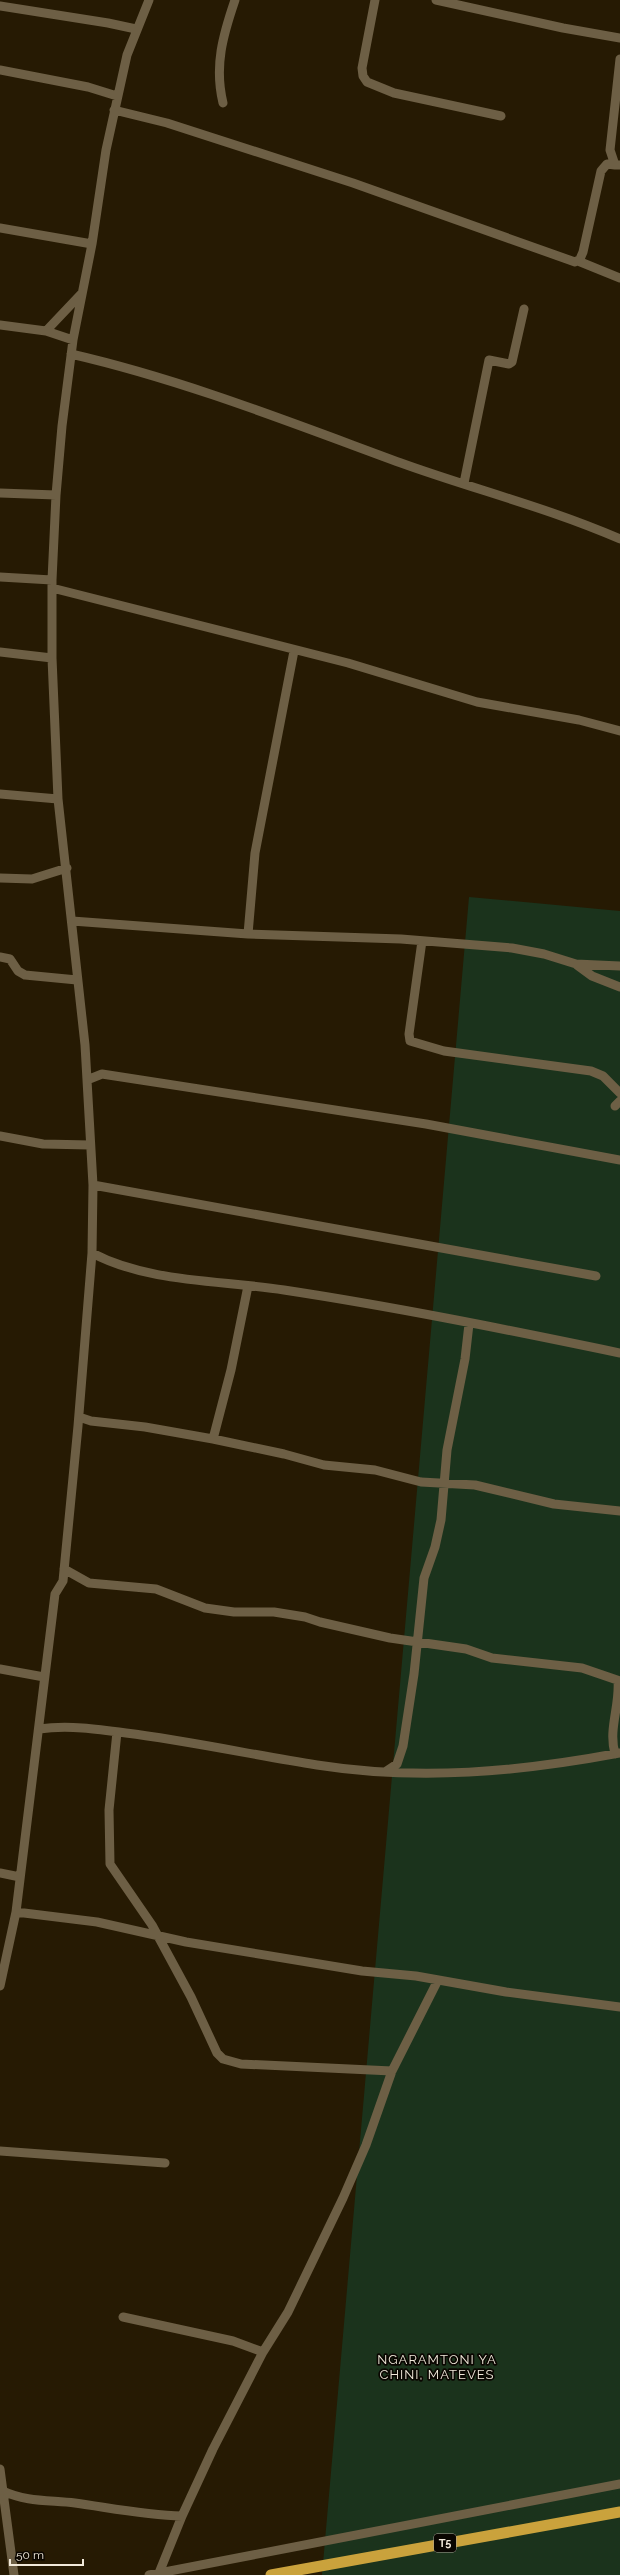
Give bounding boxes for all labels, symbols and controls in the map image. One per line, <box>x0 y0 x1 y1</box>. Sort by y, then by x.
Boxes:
district label: NGARAMTONI YA CHINI, MATEVES <box>377 2352 497 2382</box>
road number: T5 <box>434 2534 456 2552</box>
scale bar <box>10 2541 83 2567</box>
text: 50 m <box>16 2548 44 2562</box>

